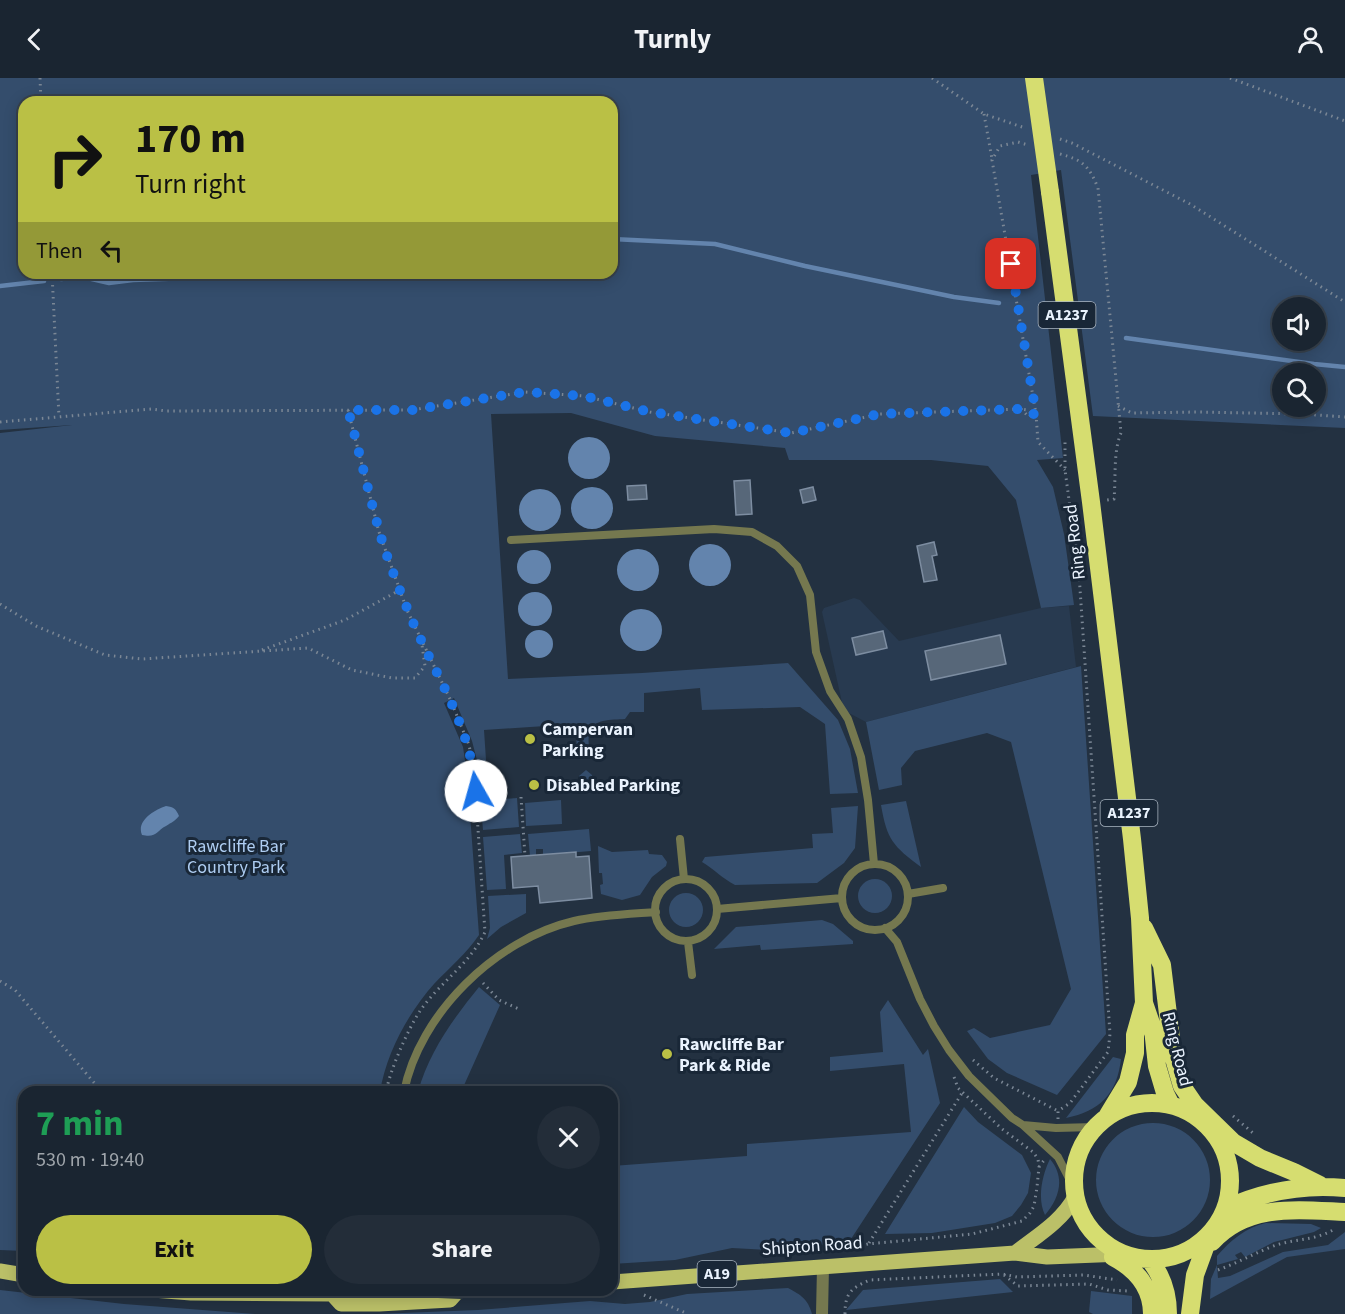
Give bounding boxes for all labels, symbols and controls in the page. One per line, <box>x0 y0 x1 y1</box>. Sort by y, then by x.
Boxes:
text: Turnly <box>634 20 711 59</box>
icon: back <box>18 23 51 56</box>
icon: person <box>1294 23 1327 56</box>
text: 170 m <box>135 109 246 169</box>
icon: right <box>36 120 114 198</box>
text: Turn right <box>135 165 246 204</box>
icon: left <box>95 234 128 267</box>
text: Then <box>36 235 83 267</box>
pin <box>985 238 1036 289</box>
icon: arrive <box>994 247 1027 280</box>
map controls <box>1272 297 1326 417</box>
button: sound <box>1272 297 1326 351</box>
road number: A1237 <box>1038 302 1096 328</box>
button: search <box>1272 363 1326 417</box>
street label: Ring Road <box>1058 503 1092 581</box>
place label: Campervan Parking <box>542 717 633 763</box>
marker: Campervan Parking <box>523 732 537 746</box>
position arrow <box>444 759 508 823</box>
place label: Disabled Parking <box>546 773 680 798</box>
marker: Disabled Parking <box>527 778 541 792</box>
road number: A1237 <box>1100 800 1158 826</box>
park label: Rawcliffe Bar Country Park <box>187 834 286 880</box>
street label: Ring Road <box>1156 1009 1198 1089</box>
place label: Rawcliffe Bar Park & Ride <box>679 1032 785 1078</box>
marker: Rawcliffe Bar Park & Ride <box>660 1047 674 1061</box>
text: 7 min <box>36 1098 124 1149</box>
button: close <box>537 1106 600 1169</box>
text: 530 m · 19:40 <box>36 1146 144 1174</box>
button: Exit <box>36 1215 312 1284</box>
button: Share <box>324 1215 600 1284</box>
street label: Shipton Road <box>761 1230 863 1262</box>
road number: A19 <box>698 1261 736 1287</box>

